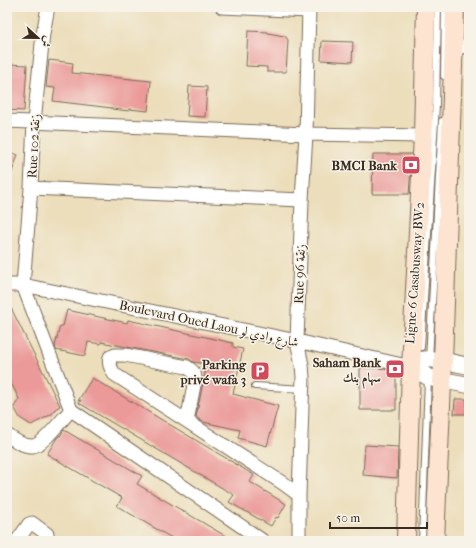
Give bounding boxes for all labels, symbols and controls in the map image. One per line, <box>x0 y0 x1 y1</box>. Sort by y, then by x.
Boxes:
north arrow <box>18 18 58 58</box>
text: ش <box>39 34 55 49</box>
street label: Rue 102 زنقة <box>24 113 44 179</box>
bank icon: BMCI Bank <box>400 154 422 176</box>
place label: BMCI Bank <box>331 158 398 173</box>
street label: Ligne 6 Casabusway BW2 <box>402 201 427 345</box>
street label: Rue 96 زنقة <box>291 244 309 304</box>
street label: Boulevard Oued Laou شارع وادي لو <box>117 297 300 354</box>
place label: Saham Bank سهام بنك <box>313 355 382 389</box>
place label: Parking privé wafa 3 <box>179 357 247 388</box>
bank icon: Saham Bank سهام بنك <box>384 358 406 380</box>
parking icon: Parking privé wafa 3 <box>249 360 271 382</box>
scale bar <box>330 504 427 530</box>
text: 50 m <box>336 511 360 525</box>

